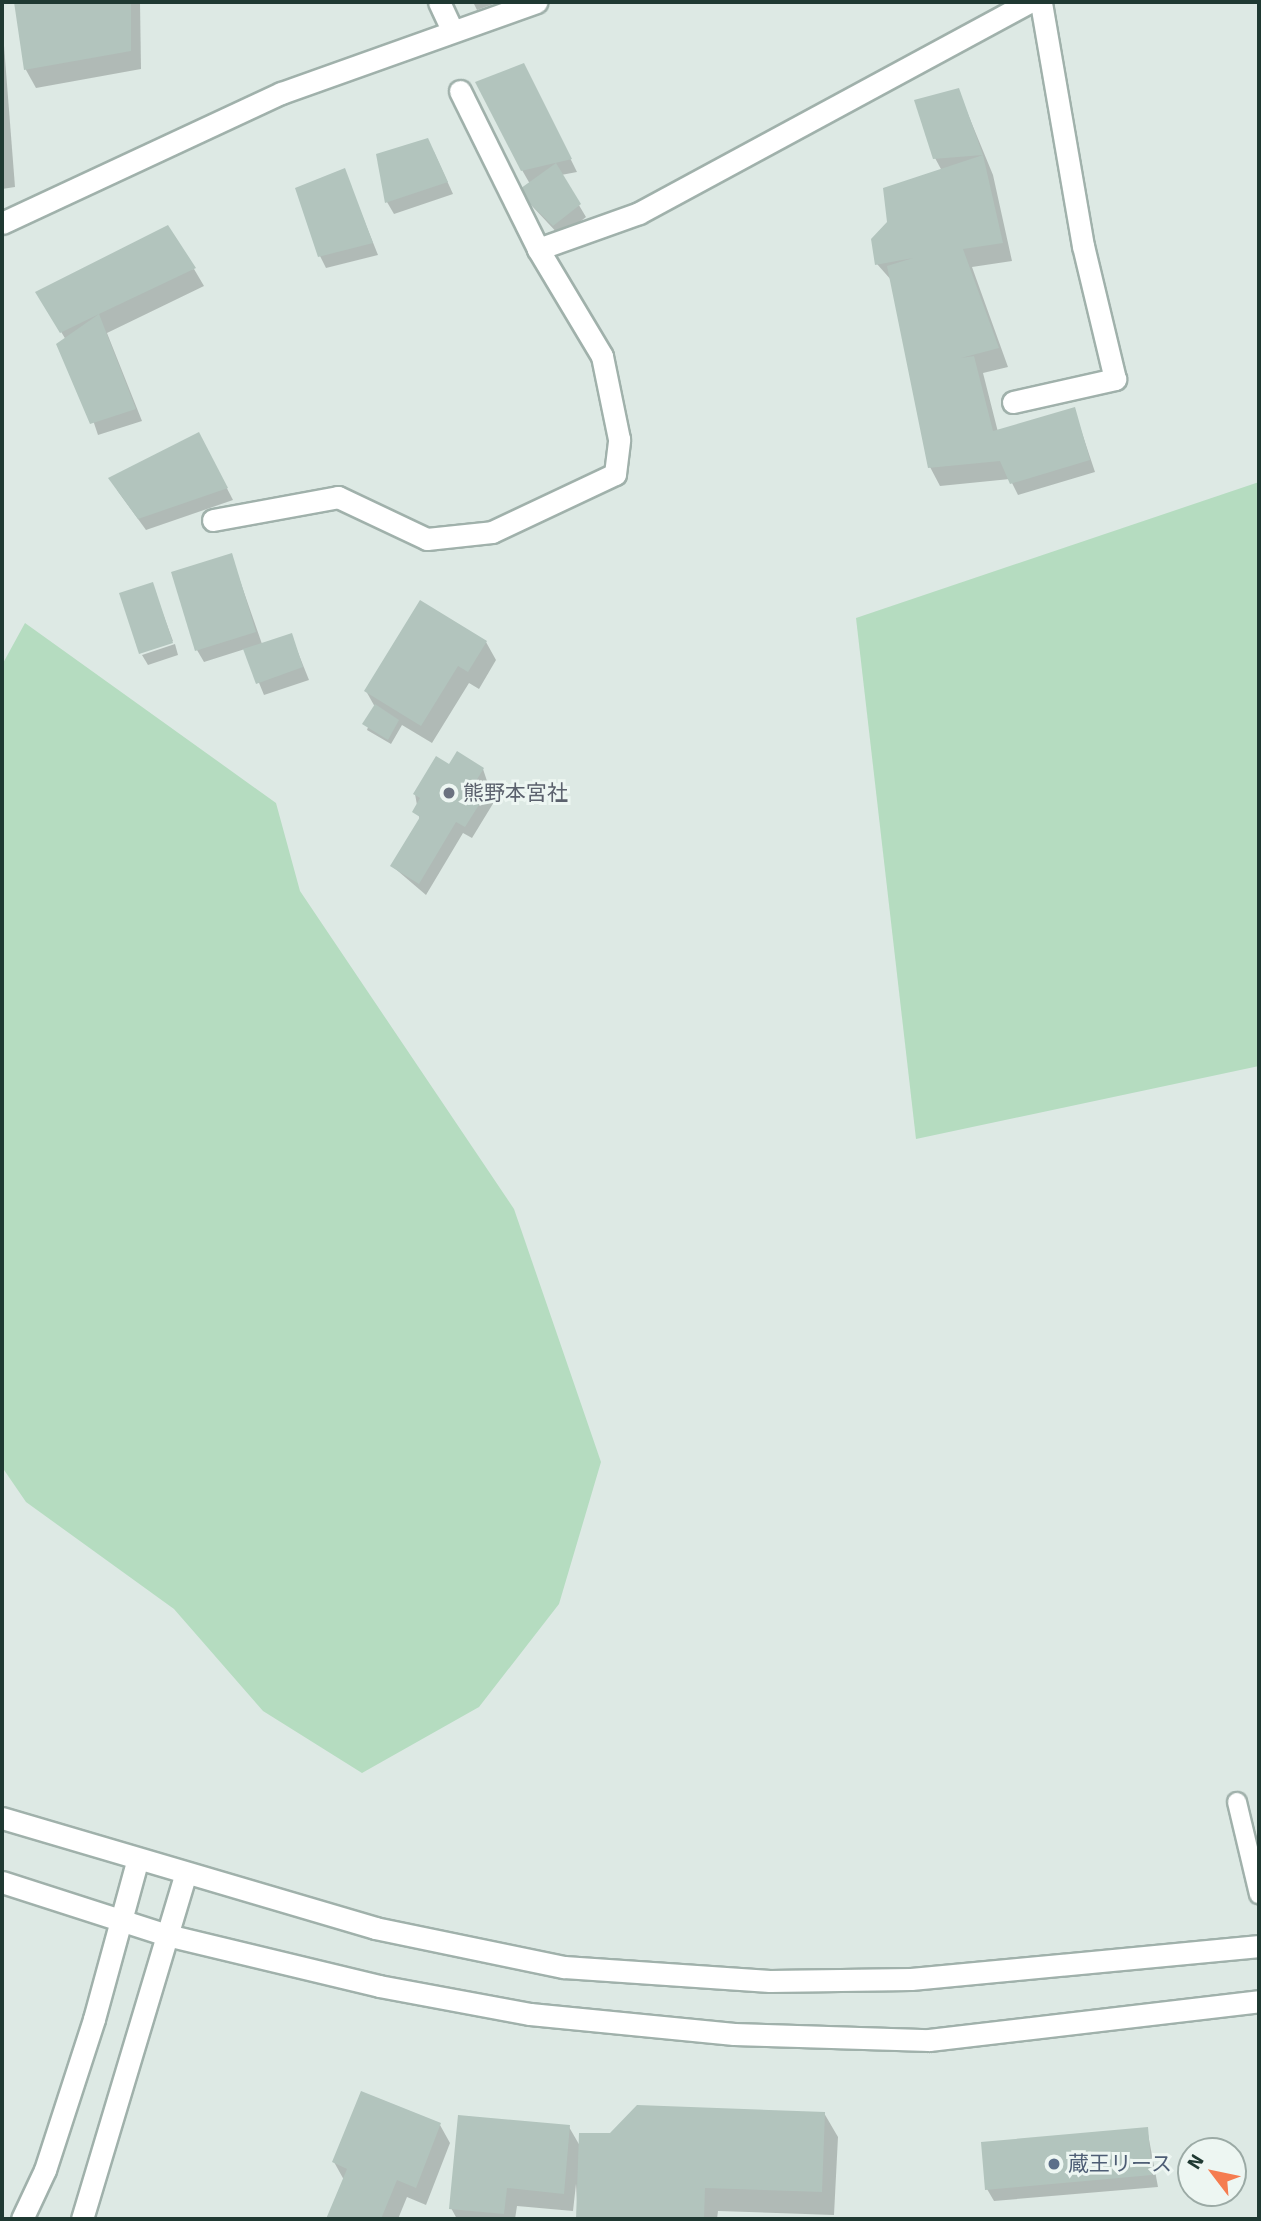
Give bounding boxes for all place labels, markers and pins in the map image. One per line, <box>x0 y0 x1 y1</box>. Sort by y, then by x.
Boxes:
place label: 熊野本宮社 <box>463 780 568 806</box>
marker: 熊野本宮社 <box>441 785 457 801</box>
place label: 蔵王リース <box>1068 2151 1173 2177</box>
marker: 蔵王リース <box>1046 2156 1062 2172</box>

